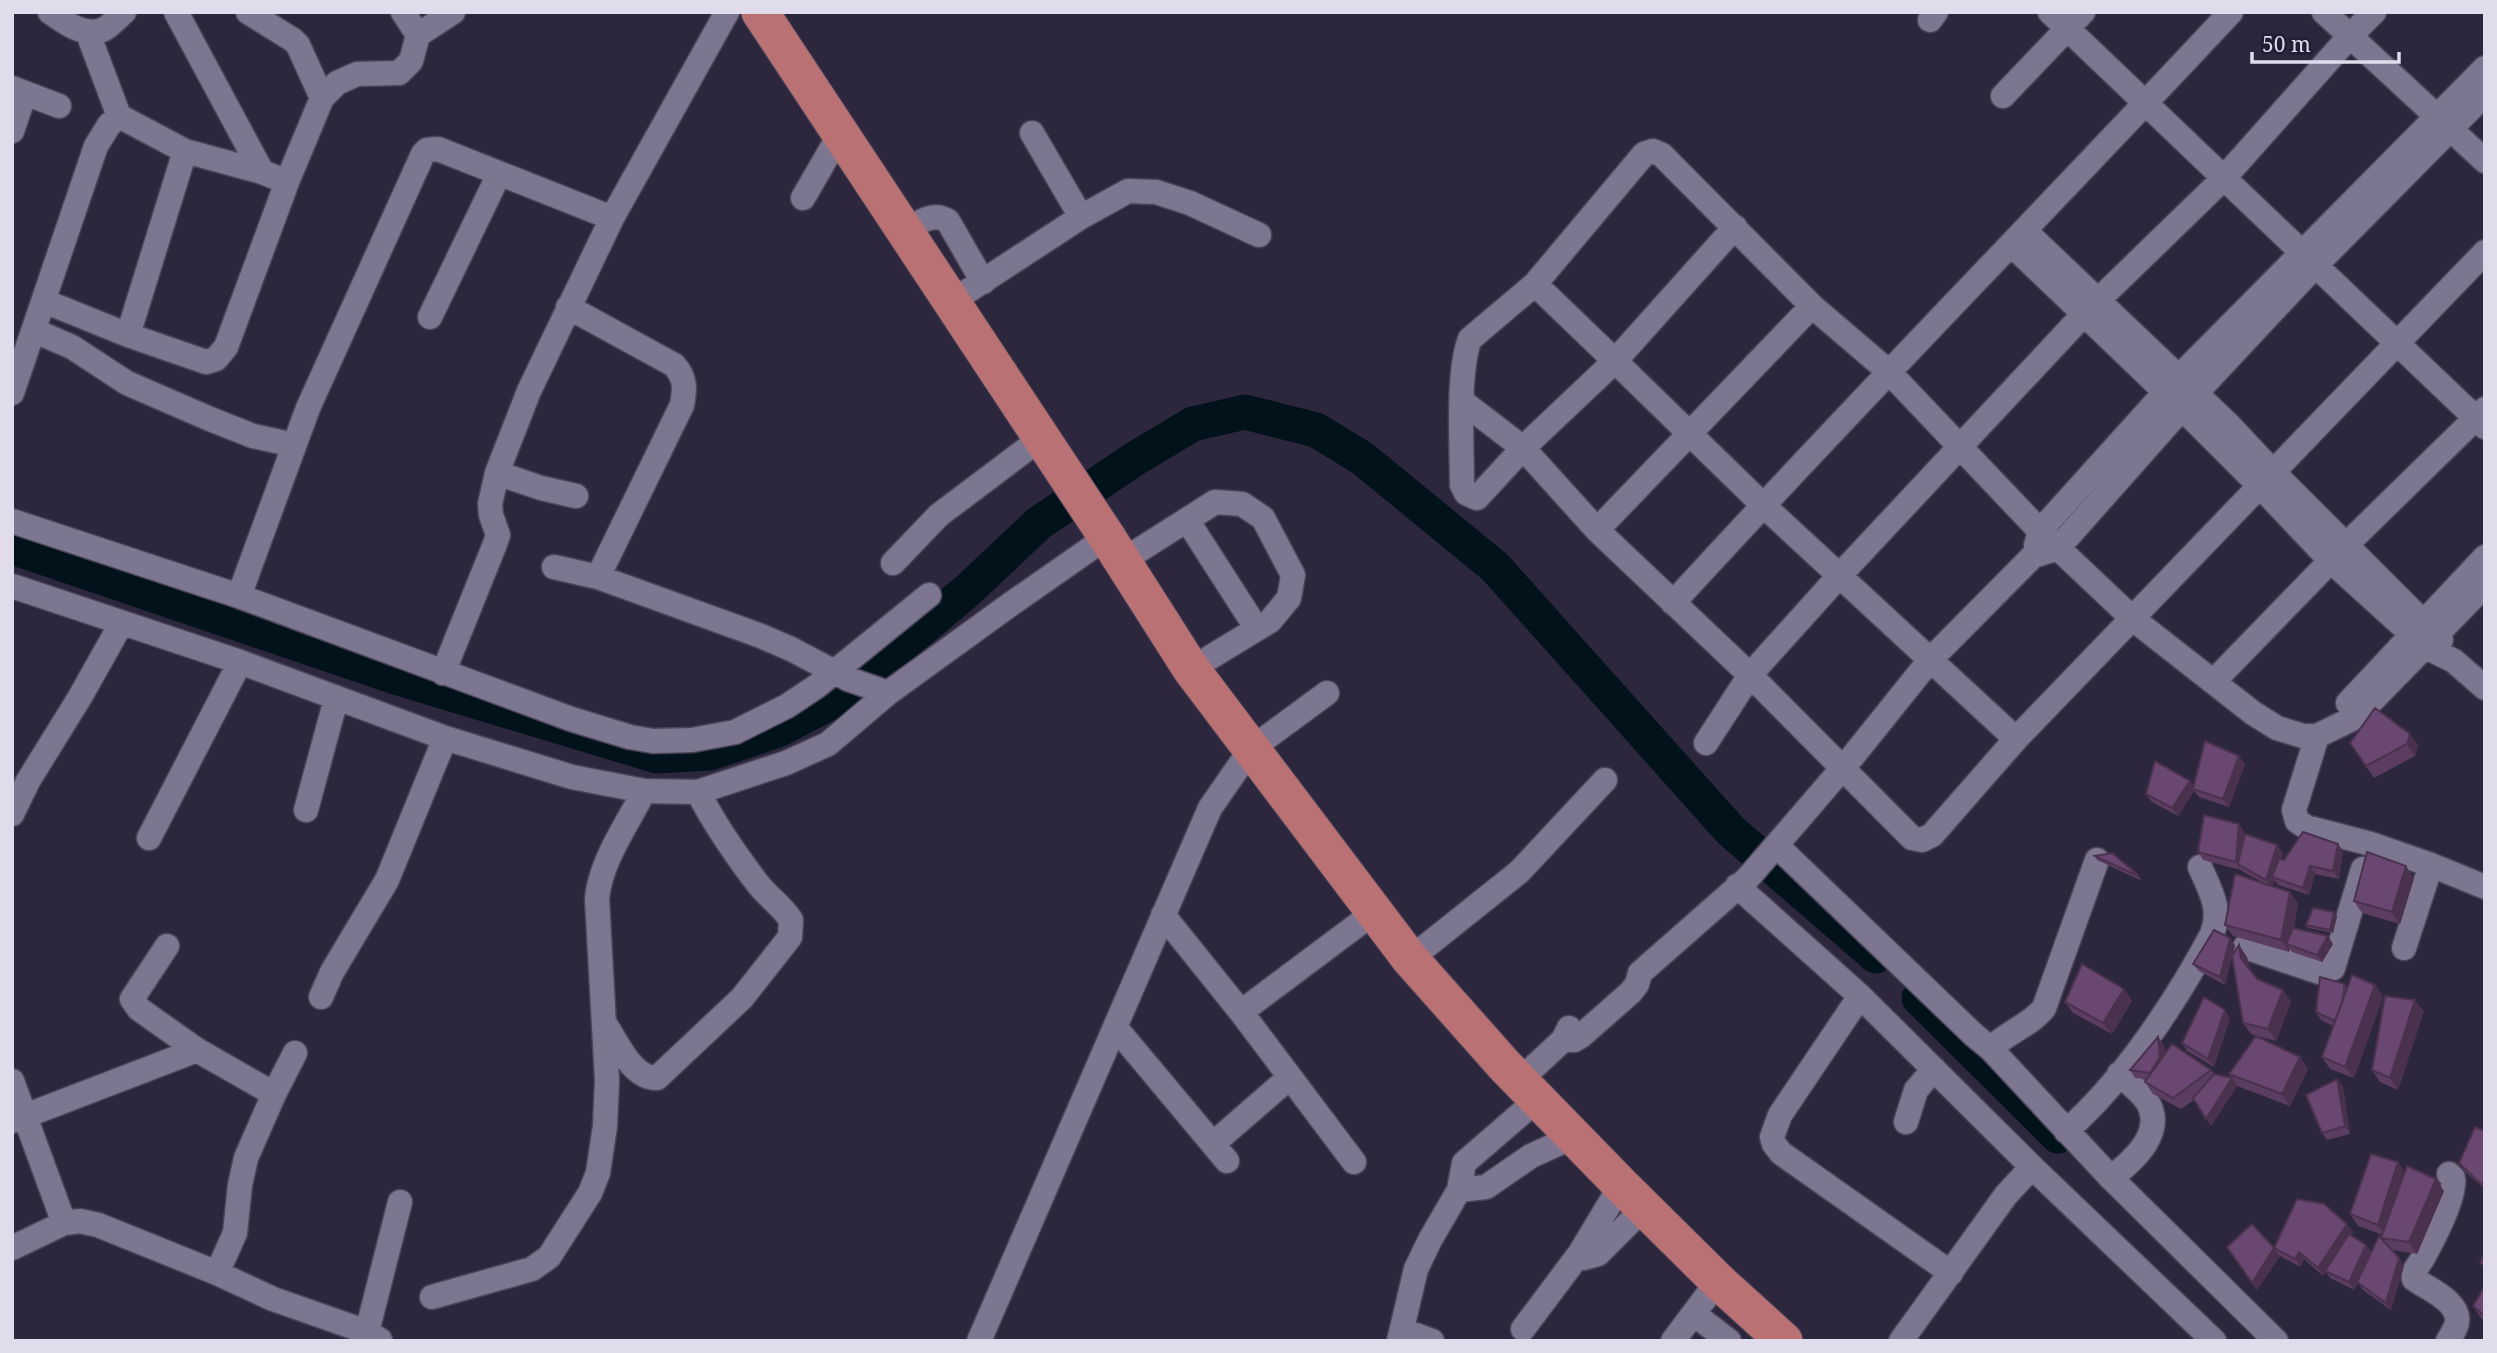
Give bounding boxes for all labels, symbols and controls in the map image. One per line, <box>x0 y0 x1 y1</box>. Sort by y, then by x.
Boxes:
scale bar <box>2252 21 2399 65</box>
text: 50 m <box>2262 30 2311 58</box>

